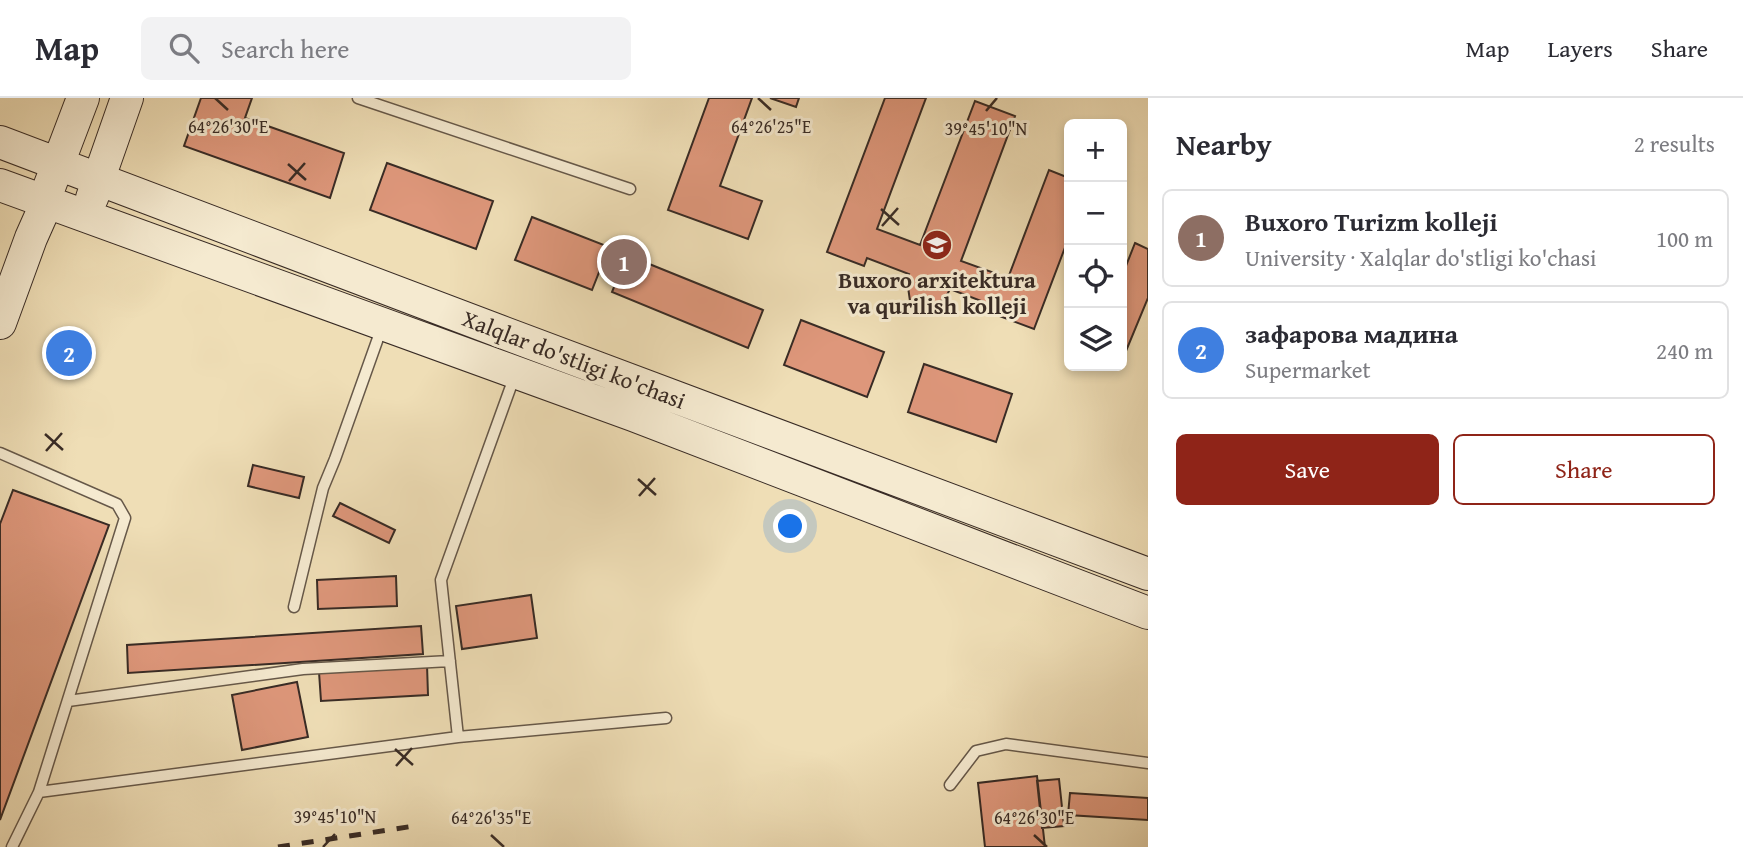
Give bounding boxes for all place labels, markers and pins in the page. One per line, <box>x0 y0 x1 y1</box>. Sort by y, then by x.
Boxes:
school or university icon: Buxoro arxitektura va qurilish kolleji <box>920 228 954 262</box>
pin: 1 <box>601 236 647 288</box>
place label: Buxoro arxitektura va qurilish kolleji <box>838 263 1036 322</box>
pin: 2 <box>46 327 92 379</box>

